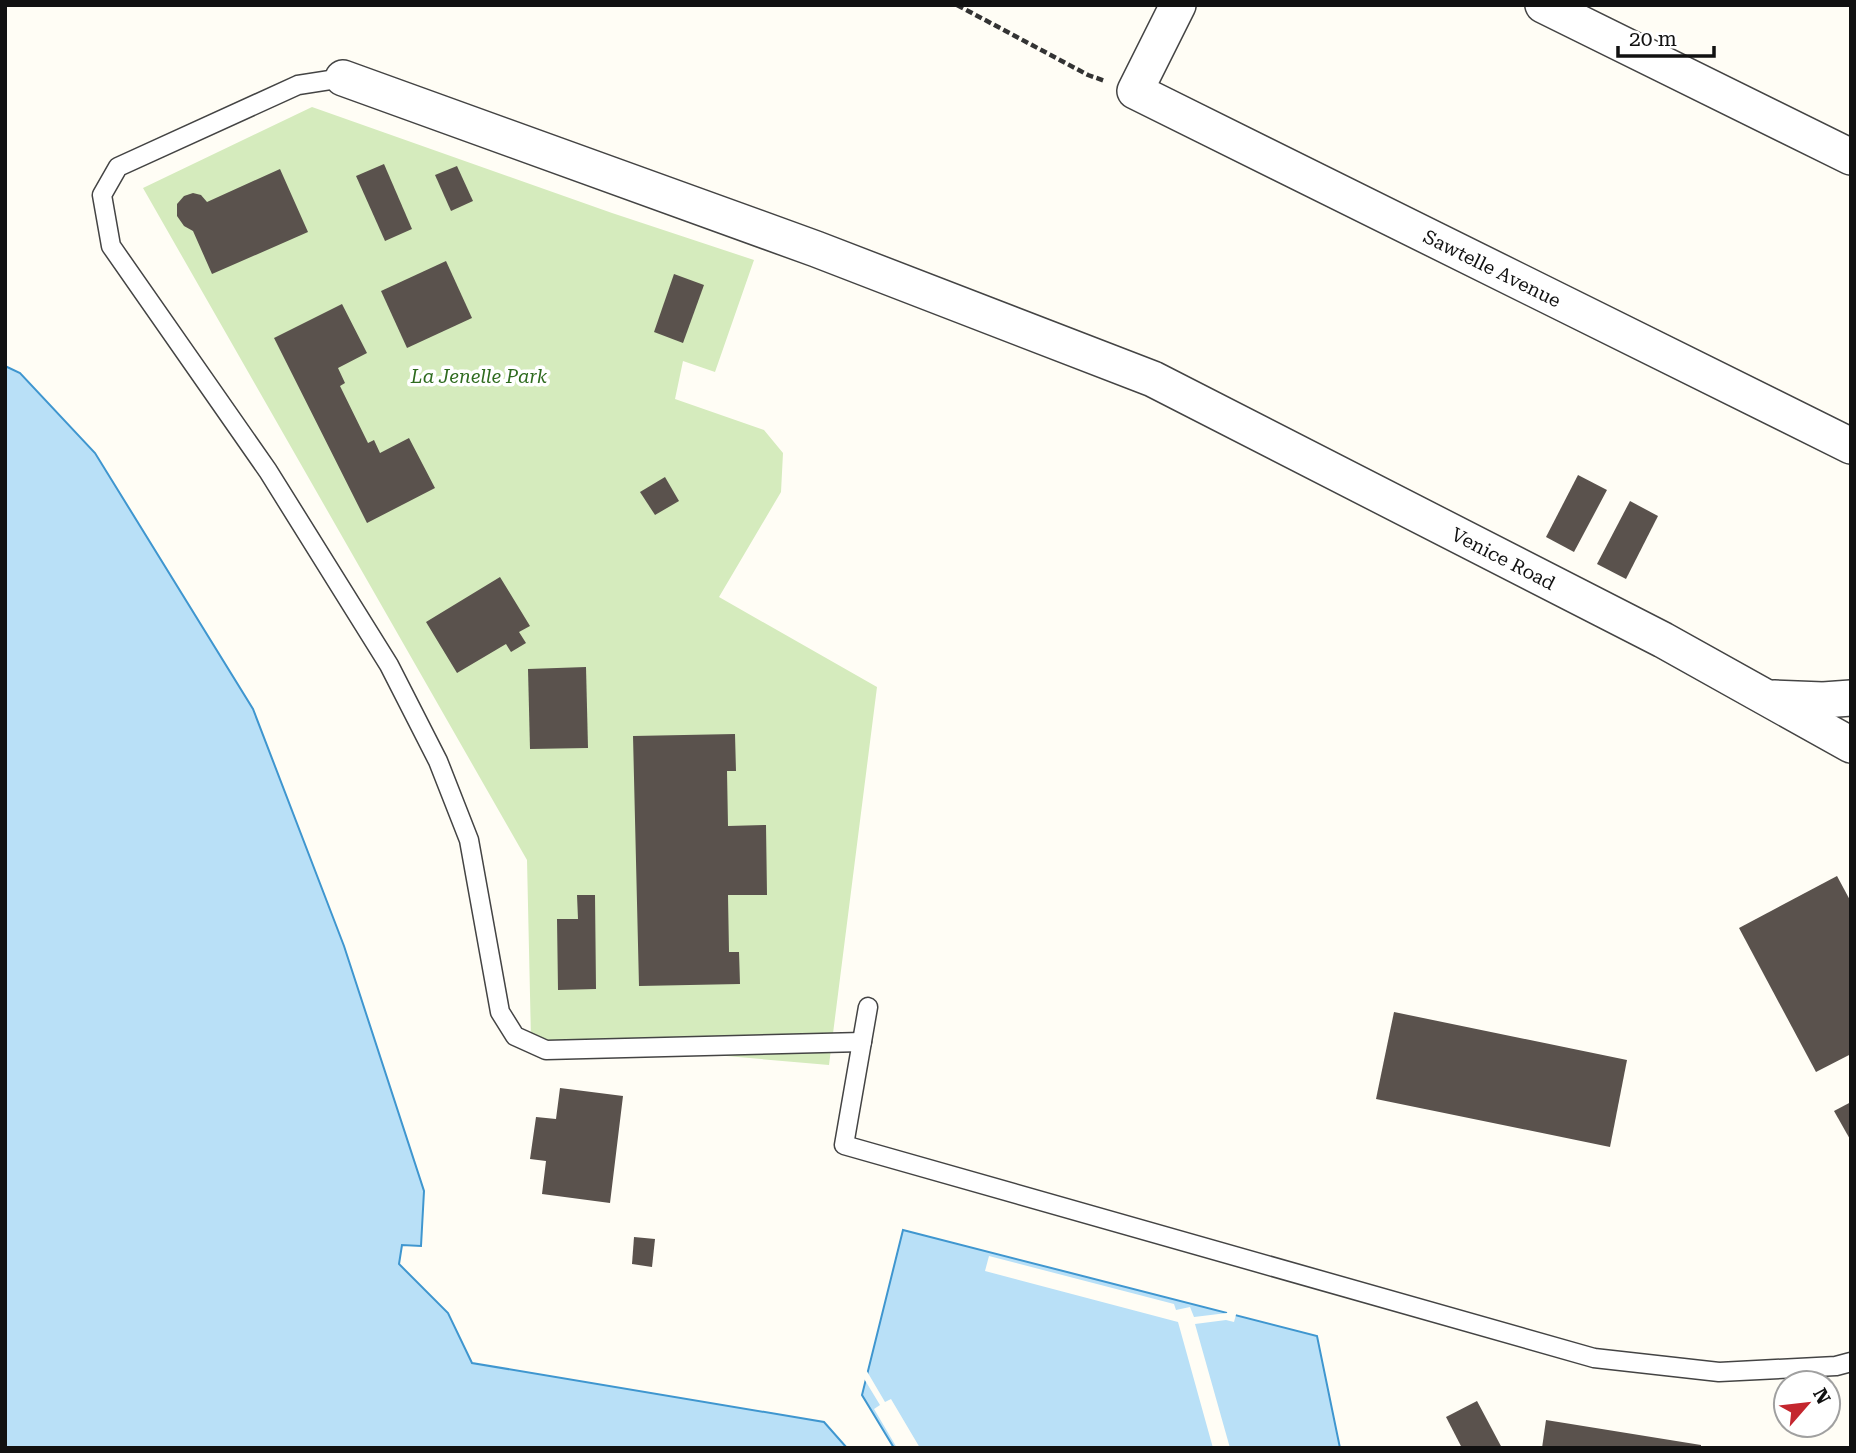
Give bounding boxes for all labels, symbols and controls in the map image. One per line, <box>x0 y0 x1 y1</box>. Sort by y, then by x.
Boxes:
scale bar <box>1618 14 1714 58</box>
text: 20 m <box>1629 27 1677 51</box>
street label: Sawtelle Avenue <box>1420 224 1565 312</box>
park label: La Jenelle Park <box>410 365 548 388</box>
street label: Venice Road <box>1448 522 1559 595</box>
north arrow <box>1772 1369 1842 1439</box>
text: N <box>1808 1384 1835 1408</box>

